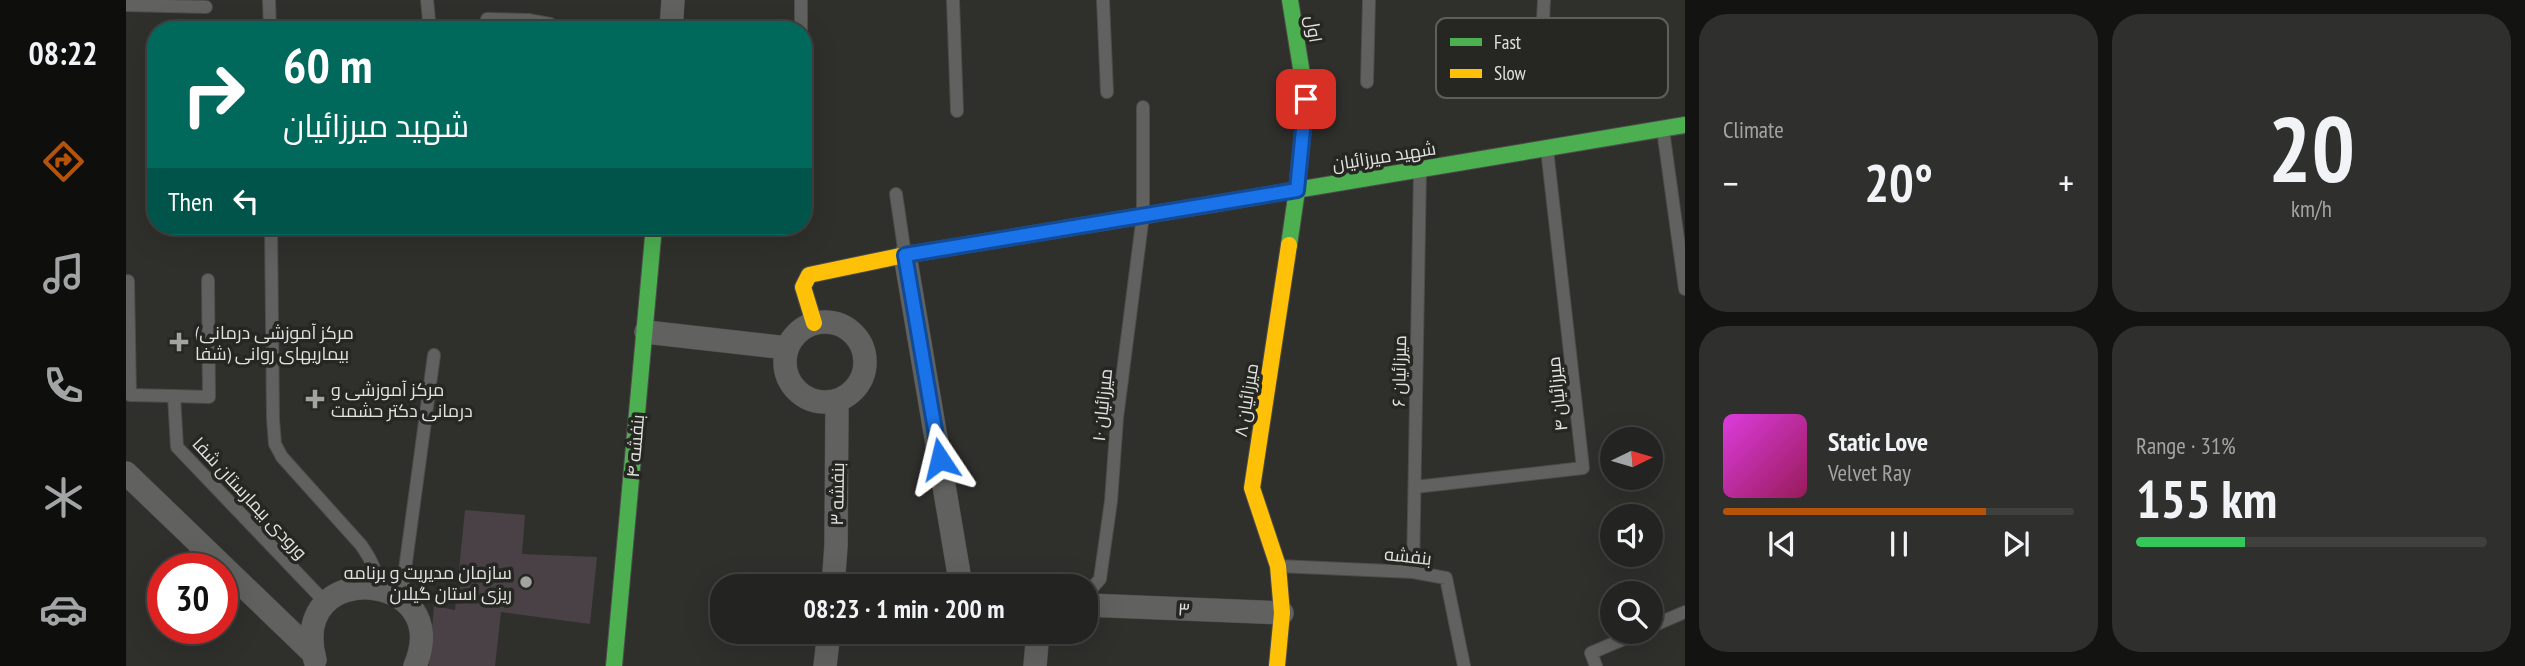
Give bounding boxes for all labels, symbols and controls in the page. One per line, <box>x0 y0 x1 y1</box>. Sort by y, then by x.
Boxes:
street label: اول <box>1301 14 1327 44</box>
legend <box>1436 18 1668 98</box>
text: Fast <box>1494 30 1522 54</box>
text: 08:22 <box>28 32 98 74</box>
text: 60 m <box>283 33 372 97</box>
icon: right <box>168 49 259 140</box>
text: Slow <box>1494 61 1527 85</box>
pin <box>1276 69 1336 129</box>
icon: arrive <box>1287 80 1325 118</box>
text: 20 <box>2268 89 2355 207</box>
text: شهید میرزائیان <box>283 104 469 146</box>
text: Climate <box>1723 115 1784 144</box>
street label: شهید میرزائیان <box>1330 136 1438 176</box>
icon: directions <box>39 137 88 186</box>
text: 20° <box>1864 149 1933 216</box>
text: − <box>1723 158 1739 207</box>
text: + <box>2058 158 2074 207</box>
icon: left <box>227 182 265 220</box>
text: Then <box>168 185 213 218</box>
text: km/h <box>2291 194 2332 223</box>
icon: music <box>39 249 88 298</box>
place label: (مرکز آموزشی درمانی بیماریهای روانی (شفا <box>195 321 354 365</box>
marker: (مرکز آموزشی درمانی بیماریهای روانی (شفا <box>169 332 189 352</box>
street label: میرزائیان ۶ <box>1387 335 1411 407</box>
street label: میرزائیان ۴ <box>1542 356 1572 432</box>
icon: phone <box>39 361 88 410</box>
street label: میرزائیان ۸ <box>1229 362 1263 438</box>
street label: میرزائیان ۱۰ <box>1087 367 1117 443</box>
place label: مرکز آموزشی و ‌درمانی دکتر حشمت <box>331 378 473 422</box>
marker: مرکز آموزشی و ‌درمانی دکتر حشمت <box>305 389 325 409</box>
street label: بنفشه ۴ <box>621 413 649 479</box>
position arrow <box>903 422 977 496</box>
text: Static Love <box>1828 425 1928 458</box>
north arrow <box>1600 427 1662 490</box>
map controls <box>1600 427 1663 644</box>
text: Range · 31% <box>2136 431 2236 460</box>
street label: ورودی بیمارستان شفا <box>188 432 312 564</box>
text: Velvet Ray <box>1828 458 1911 487</box>
street label: بنفشه ۳ <box>825 462 849 526</box>
text: 155 km <box>2136 465 2277 532</box>
icon: climate <box>39 473 88 522</box>
button: sound <box>1600 504 1663 567</box>
icon: previous <box>1763 525 1801 563</box>
icon: pause <box>1880 525 1918 563</box>
icon: next <box>1997 525 2035 563</box>
street label: بنفشه <box>1383 542 1433 570</box>
speed limit sign: 30 <box>147 553 238 644</box>
place label: سازمان مدیریت و برنامه ریزی استان گیلان <box>344 561 512 605</box>
marker: سازمان مدیریت و برنامه ریزی استان گیلان <box>518 574 534 590</box>
button: search <box>1600 581 1663 644</box>
icon: car <box>39 585 88 634</box>
text: 08:23 · 1 min · 200 m <box>804 592 1004 625</box>
street label: ۳ <box>1177 597 1191 621</box>

